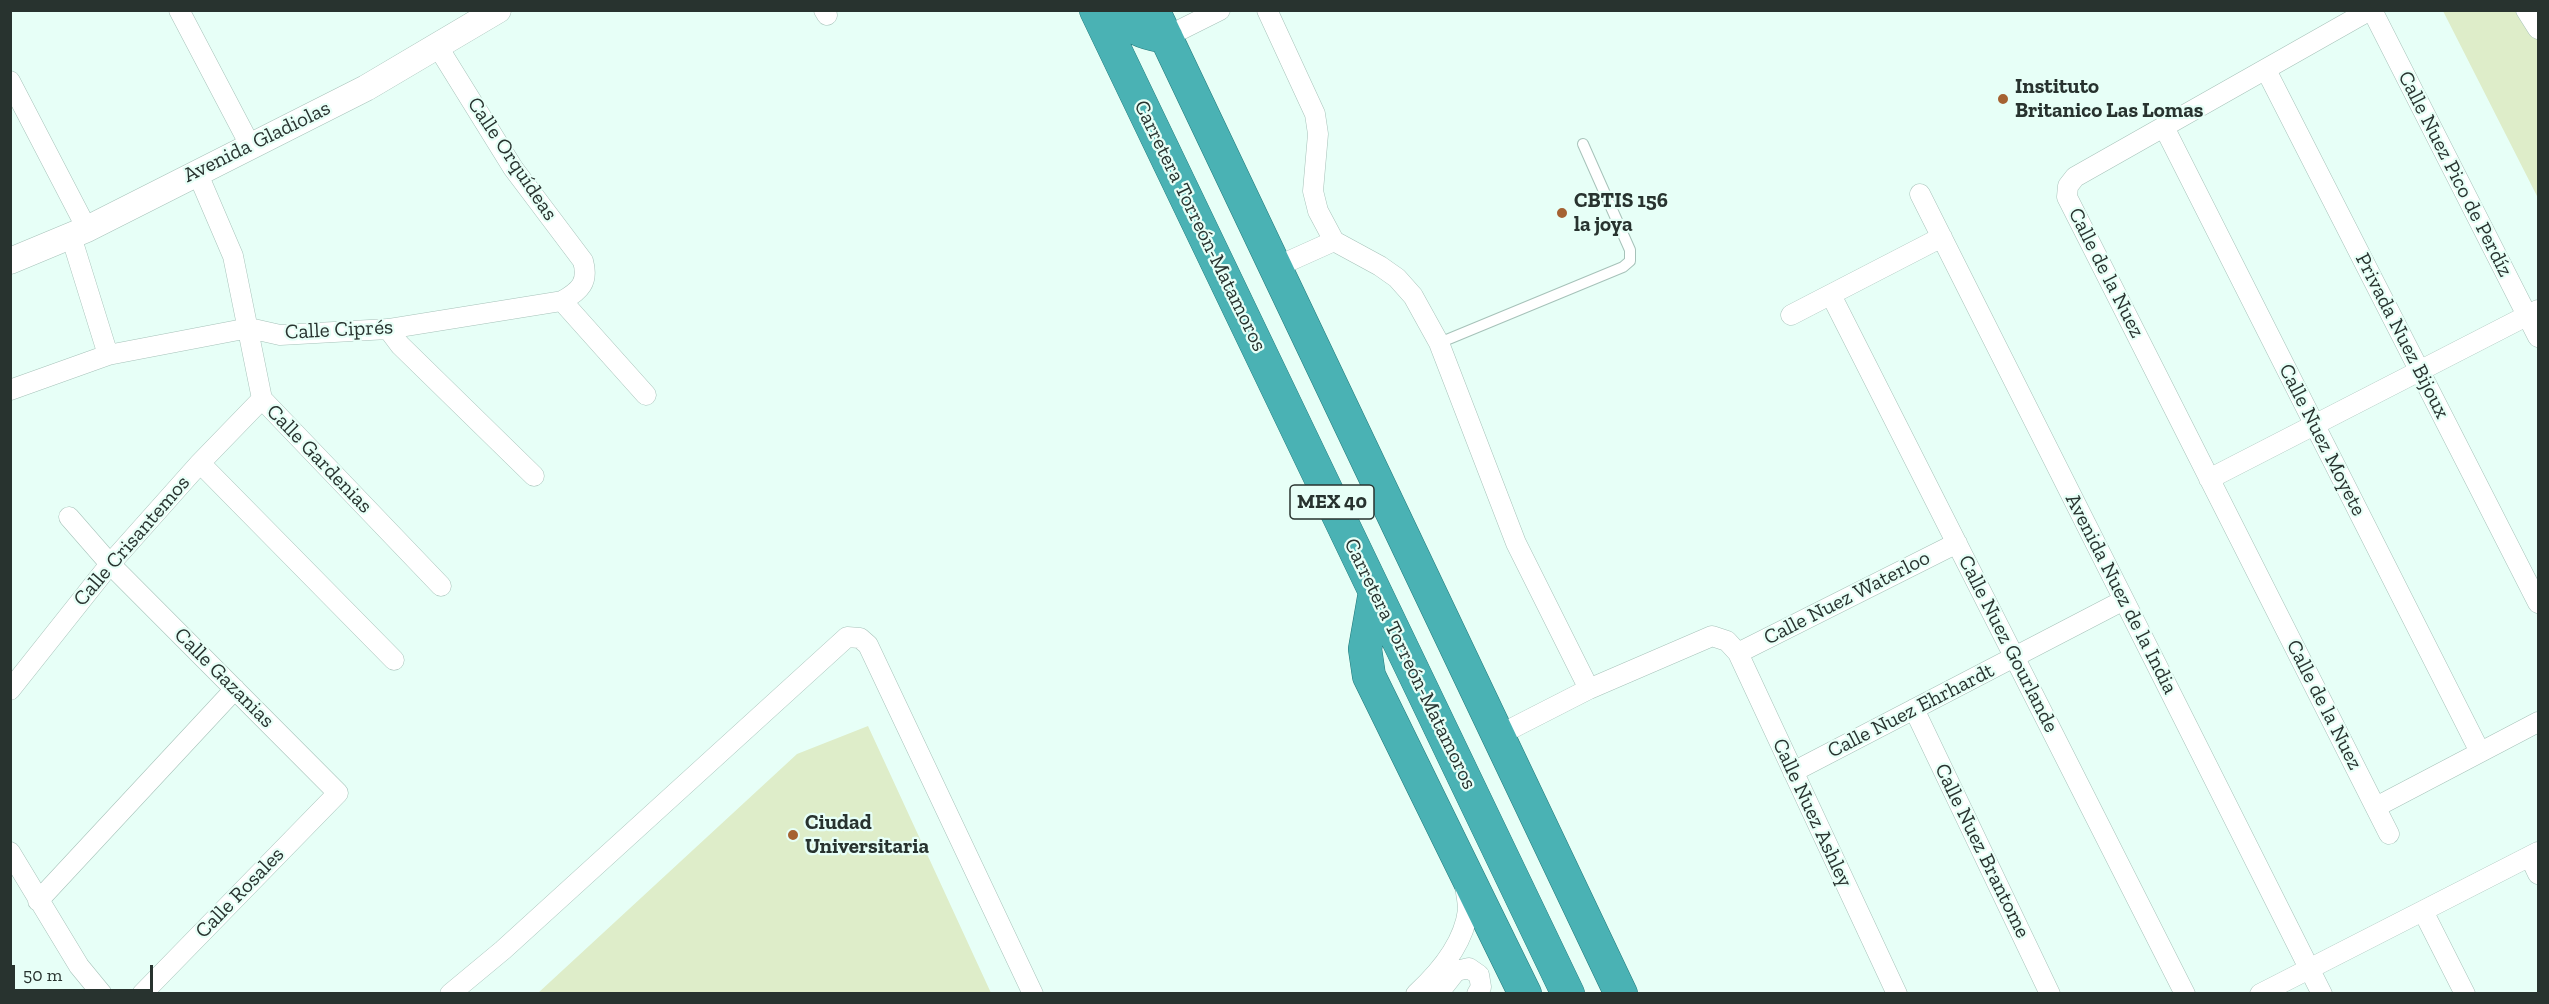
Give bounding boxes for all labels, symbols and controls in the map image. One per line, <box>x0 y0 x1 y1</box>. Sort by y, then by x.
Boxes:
street label: Calle Nuez Pico de Perdíz <box>2392 67 2518 281</box>
place label: Instituto Britanico Las Lomas <box>2015 74 2203 124</box>
marker: Instituto Britanico Las Lomas <box>1996 92 2010 106</box>
street label: Calle Orquídeas <box>461 93 563 225</box>
street label: Avenida Gladiolas <box>179 95 335 189</box>
street label: Carretera Torreón-Matamoros <box>1128 96 1272 356</box>
place label: CBTIS 156 la joya <box>1574 188 1668 238</box>
street label: Calle de la Nuez <box>2062 204 2150 342</box>
marker: CBTIS 156 la joya <box>1555 206 1569 220</box>
street label: Privada Nuez Bijoux <box>2349 249 2455 423</box>
street label: Calle Ciprés <box>284 315 394 345</box>
street label: Calle Nuez Moyete <box>2273 360 2371 520</box>
street label: Calle Gardenias <box>261 399 377 519</box>
street label: Calle Crisantemos <box>68 471 196 611</box>
road number: MEX 40 <box>1290 485 1374 519</box>
street label: Avenida Nuez de la India <box>2060 490 2182 698</box>
street label: Carretera Torreón-Matamoros <box>1338 534 1482 794</box>
street label: Calle Nuez Waterloo <box>1760 545 1934 651</box>
street label: Calle Nuez Gourlande <box>1952 551 2064 737</box>
street label: Calle Gazanias <box>169 623 279 733</box>
street label: Calle de la Nuez <box>2280 636 2368 774</box>
street label: Calle Nuez Ehrhardt <box>1823 658 1999 764</box>
street label: Calle Nuez Ashley <box>1767 735 1857 891</box>
street label: Calle Nuez Brantome <box>1929 760 2035 942</box>
place label: Ciudad Universitaria <box>805 810 929 860</box>
marker: Ciudad Universitaria <box>786 828 800 842</box>
street label: Calle Rosales <box>190 842 290 944</box>
scale bar <box>15 953 156 991</box>
text: 50 m <box>23 964 62 986</box>

